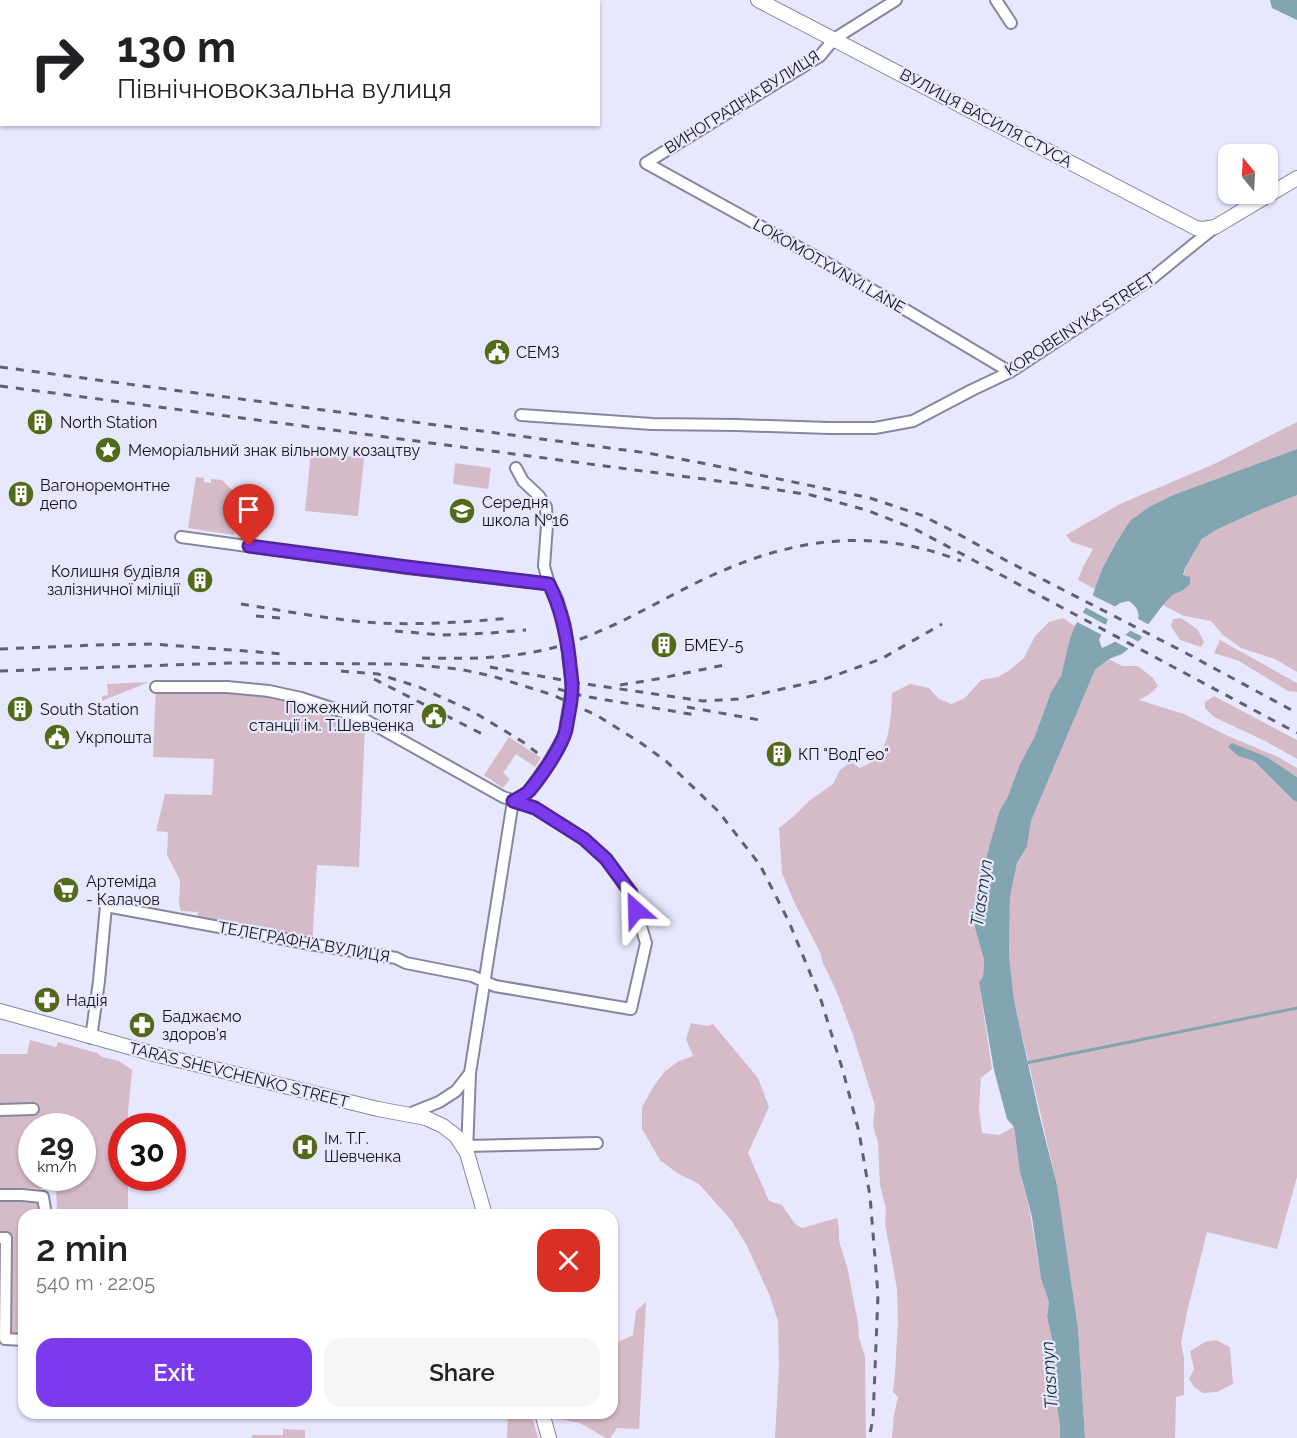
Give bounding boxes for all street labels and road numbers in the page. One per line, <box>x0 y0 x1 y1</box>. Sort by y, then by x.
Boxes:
street label: ВИНОГРАДНА ВУЛИЦЯ <box>661 46 823 158</box>
street label: ВУЛИЦЯ ВАСИЛЯ СТУСА <box>897 64 1076 172</box>
street label: LOKOMOTYVNYI LANE <box>750 215 909 317</box>
street label: KOROBEINYKA STREET <box>1001 268 1159 380</box>
street label: ТЕЛЕГРАФНА ВУЛИЦЯ <box>217 918 391 966</box>
street label: TARAS SHEVCHENKO STREET <box>127 1038 351 1112</box>

